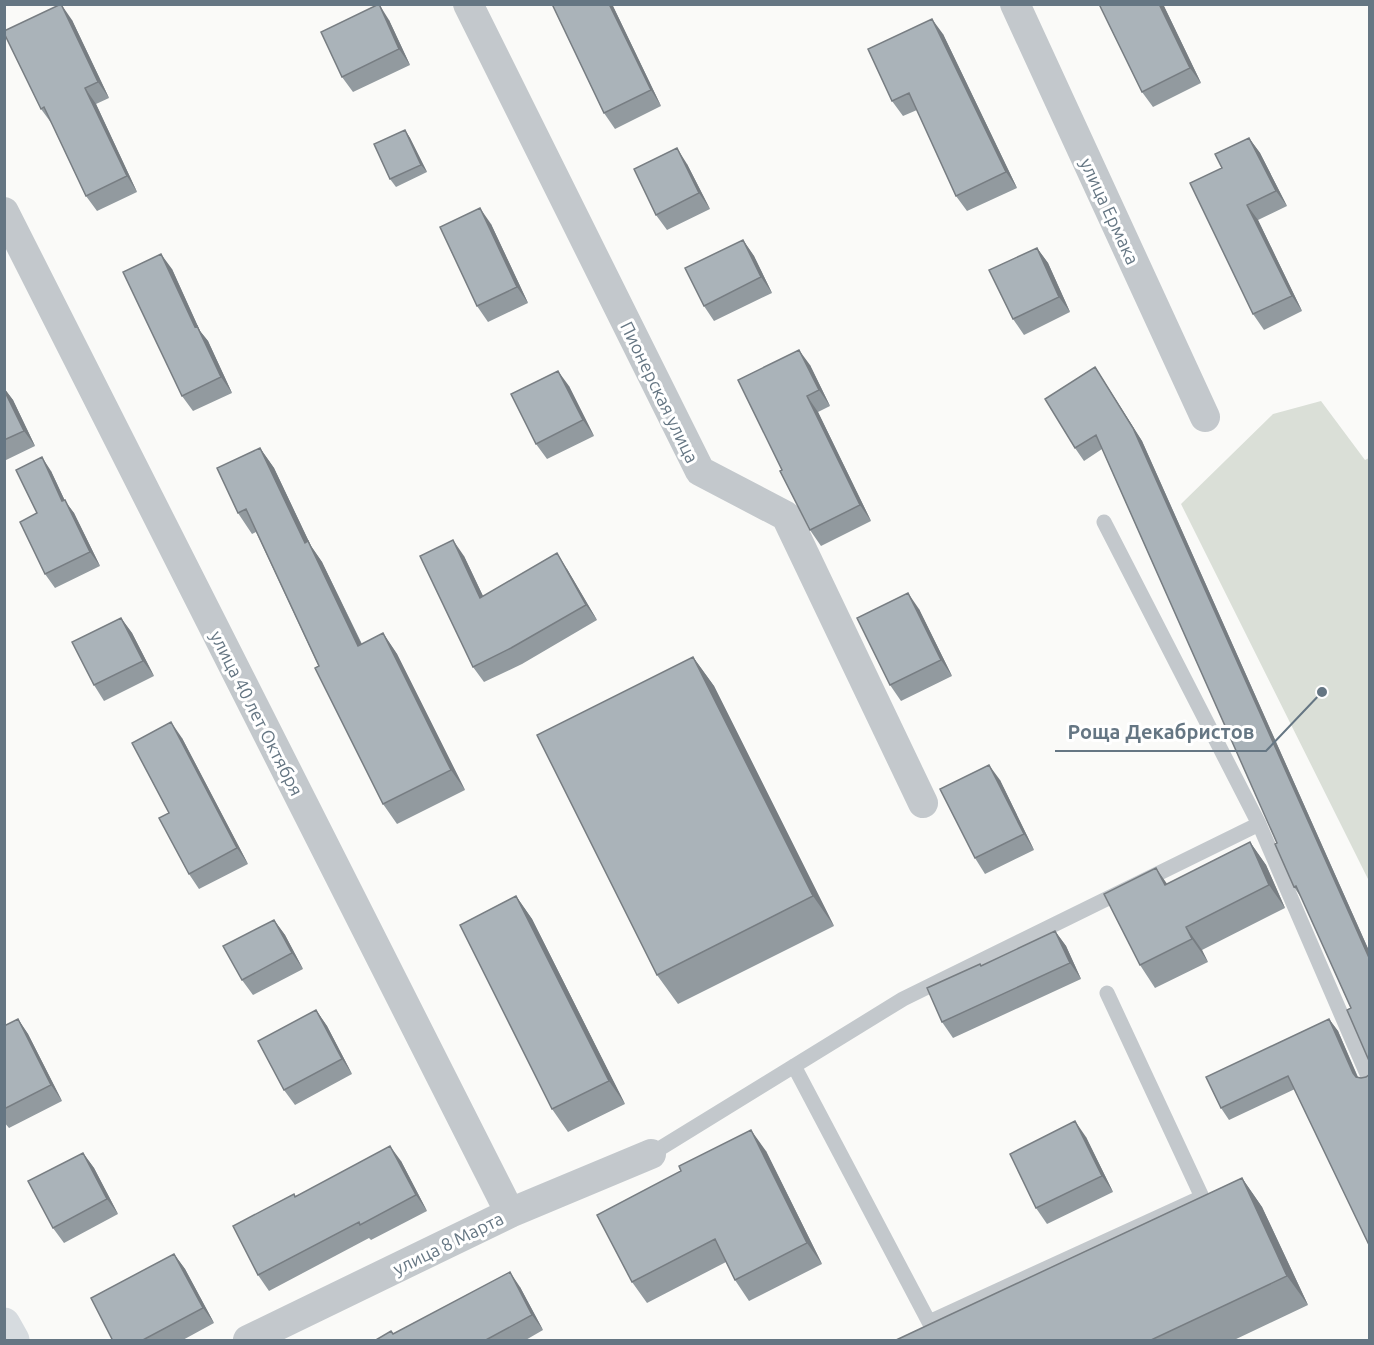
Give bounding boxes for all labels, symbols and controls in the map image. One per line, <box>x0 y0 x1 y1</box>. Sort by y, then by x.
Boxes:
street label: улица Ермака <box>1077 155 1143 267</box>
street label: Пионерская улица <box>617 318 703 466</box>
street label: улица 40 лет Октября <box>207 627 307 799</box>
callout: Роща Декабристов <box>1055 713 1266 751</box>
text: Роща Декабристов <box>1068 720 1254 743</box>
street label: улица 8 Марта <box>390 1208 506 1278</box>

